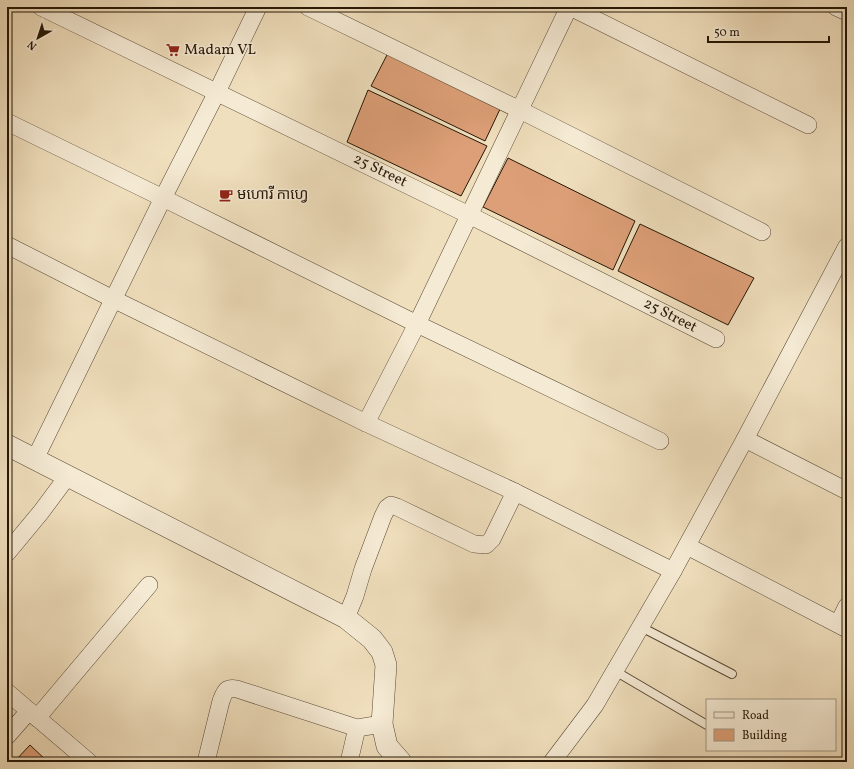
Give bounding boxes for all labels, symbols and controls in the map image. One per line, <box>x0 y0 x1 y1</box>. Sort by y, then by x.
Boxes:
north arrow <box>18 18 58 58</box>
scale bar <box>708 18 829 44</box>
text: 50 m <box>714 25 740 41</box>
text: N <box>25 36 40 53</box>
place label: Madam VL <box>184 40 256 61</box>
supermarket icon: Madam VL <box>165 42 181 58</box>
street label: 25 Street <box>350 149 410 193</box>
place label: មហោរី កាហ្វេ <box>237 185 309 206</box>
cafe icon: មហោរី កាហ្វេ <box>218 187 234 203</box>
street label: 25 Street <box>640 294 700 338</box>
legend <box>706 699 836 751</box>
text: Road <box>742 708 769 724</box>
text: Building <box>742 728 787 744</box>

